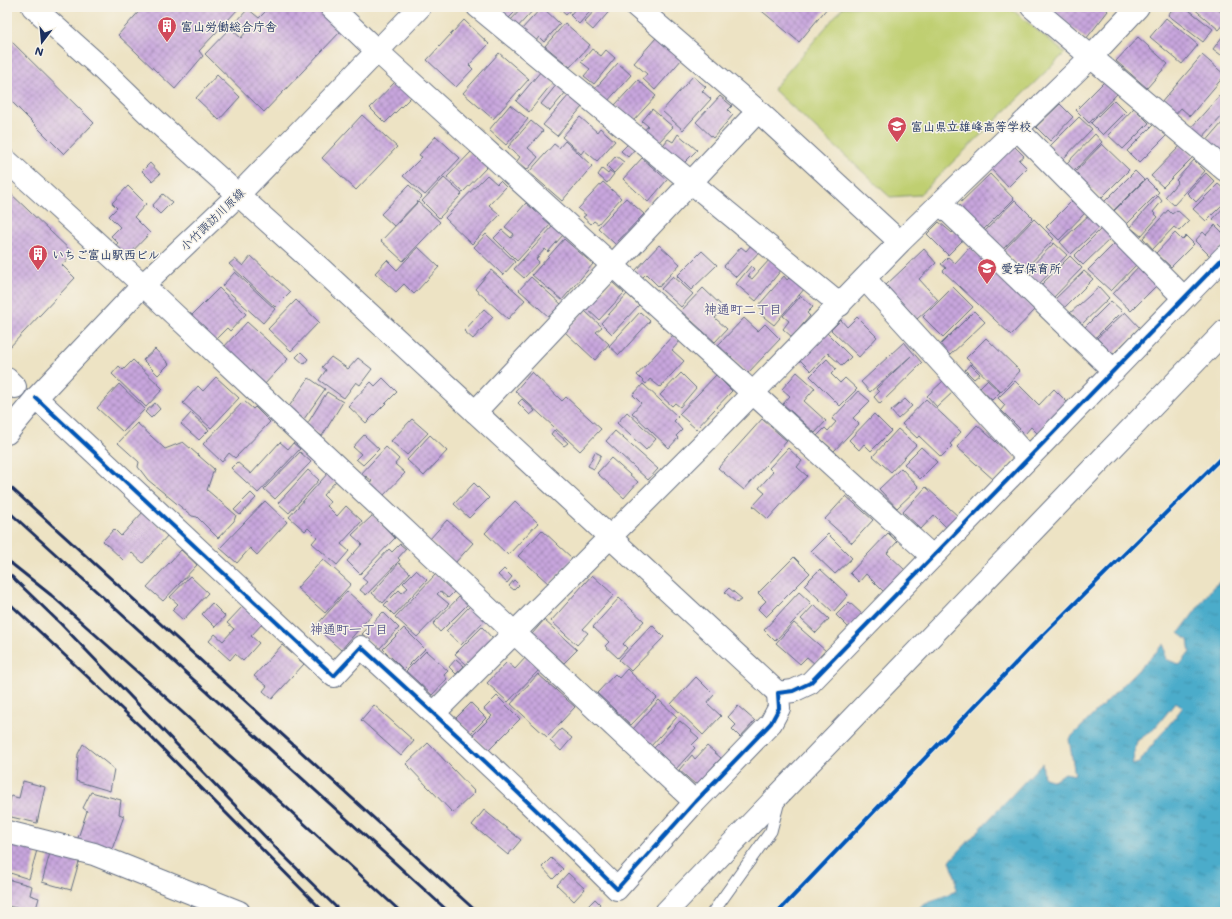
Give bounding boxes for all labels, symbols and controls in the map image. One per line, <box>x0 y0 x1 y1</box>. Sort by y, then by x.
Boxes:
building icon: 富山労働総合庁舎 <box>156 15 178 43</box>
place label: 富山労働総合庁舎 <box>181 18 277 34</box>
north arrow <box>22 22 62 62</box>
text: N <box>33 44 45 60</box>
school or university icon: 富山県立雄峰高等学校 <box>886 115 908 143</box>
place label: 富山県立雄峰高等学校 <box>911 118 1031 134</box>
street label: 小竹諏訪川原線 <box>176 184 248 254</box>
building icon: いちご富山駅西ビル <box>27 243 49 271</box>
place label: いちご富山駅西ビル <box>52 246 160 262</box>
school or university icon: 愛宕保育所 <box>976 257 998 285</box>
place label: 愛宕保育所 <box>1001 260 1062 276</box>
district label: 神通町二丁目 <box>704 300 782 317</box>
district label: 神通町一丁目 <box>310 620 388 637</box>

